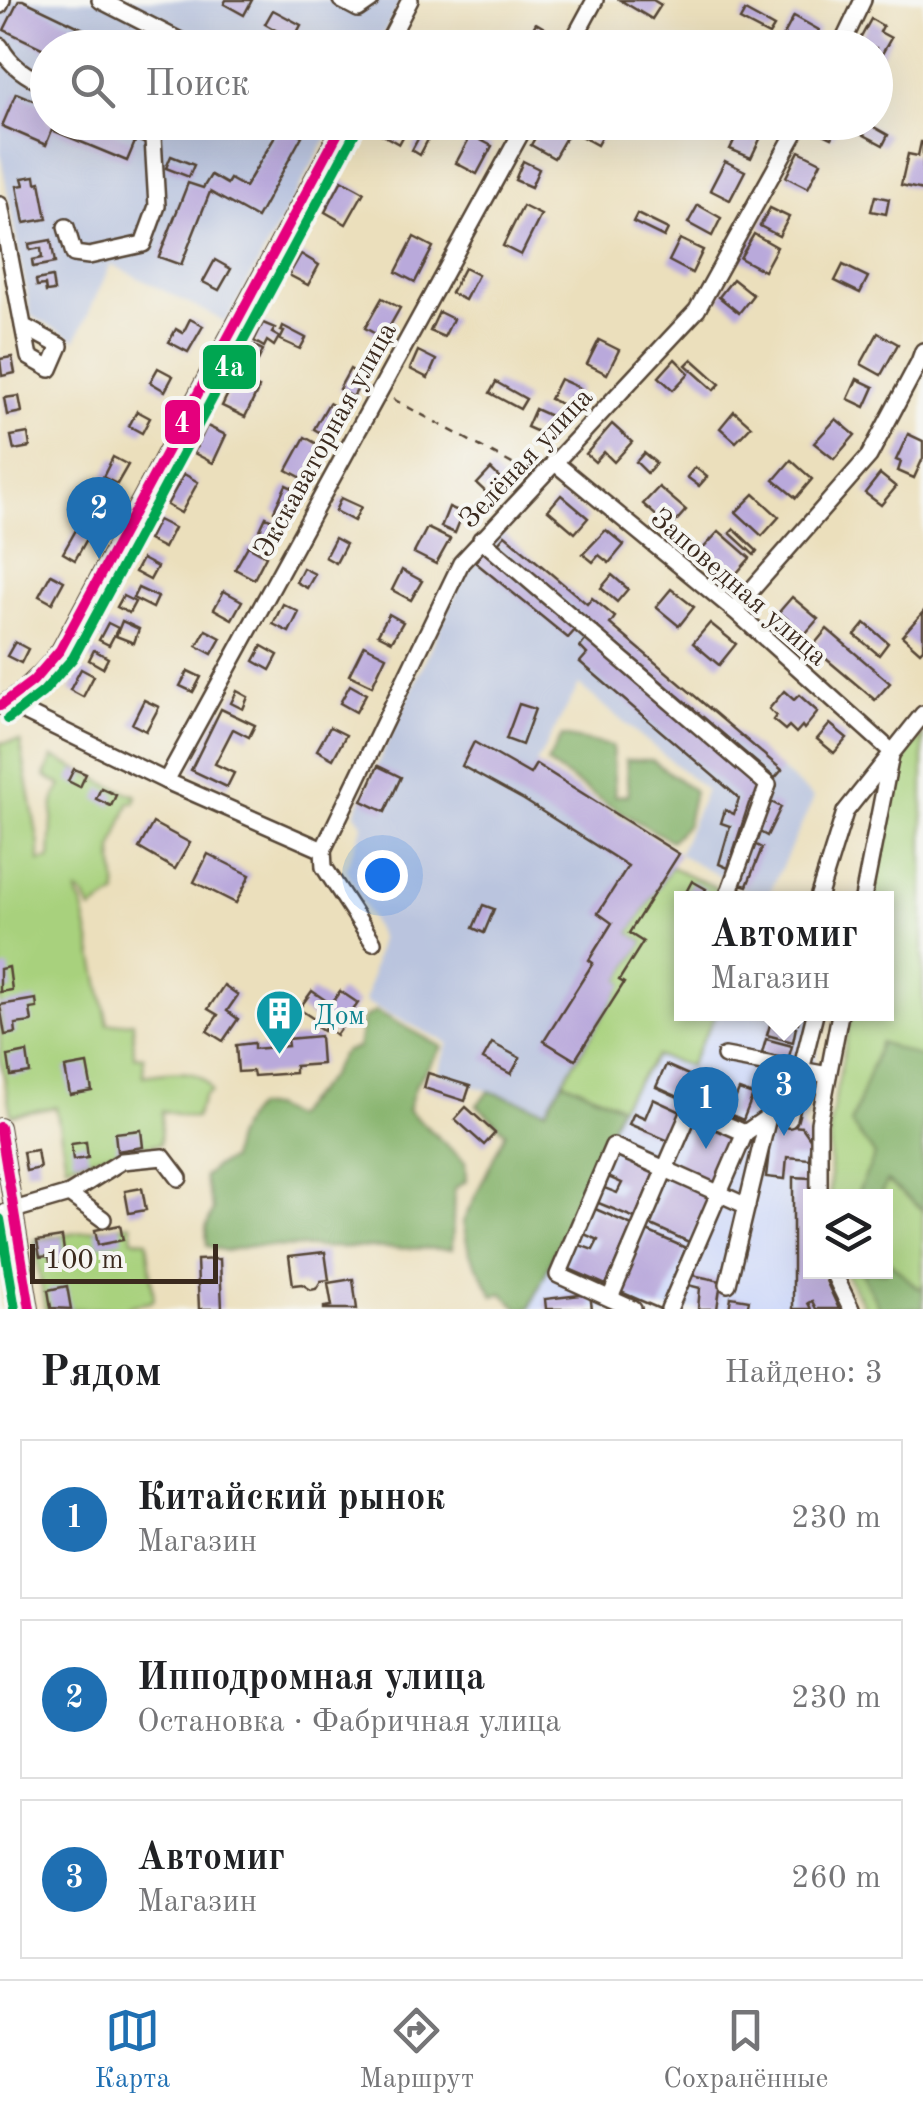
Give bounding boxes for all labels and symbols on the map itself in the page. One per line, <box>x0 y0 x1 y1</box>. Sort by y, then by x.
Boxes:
street label: Экскаваторная улица <box>250 318 403 563</box>
line badge: 4а <box>201 343 258 391</box>
text: 4а <box>214 355 244 383</box>
street label: Зелёная улица <box>455 383 599 535</box>
line badge: 4 <box>163 398 202 446</box>
text: 4 <box>174 411 190 439</box>
pin: 2 <box>66 476 132 559</box>
street label: Заповедная улица <box>644 504 832 672</box>
your location <box>357 850 408 901</box>
building icon: Дом <box>253 988 305 1056</box>
place label: Дом <box>314 1003 365 1031</box>
pin: 3 <box>752 1054 816 1136</box>
pin: 1 <box>674 1066 738 1149</box>
scale bar <box>30 1239 218 1284</box>

